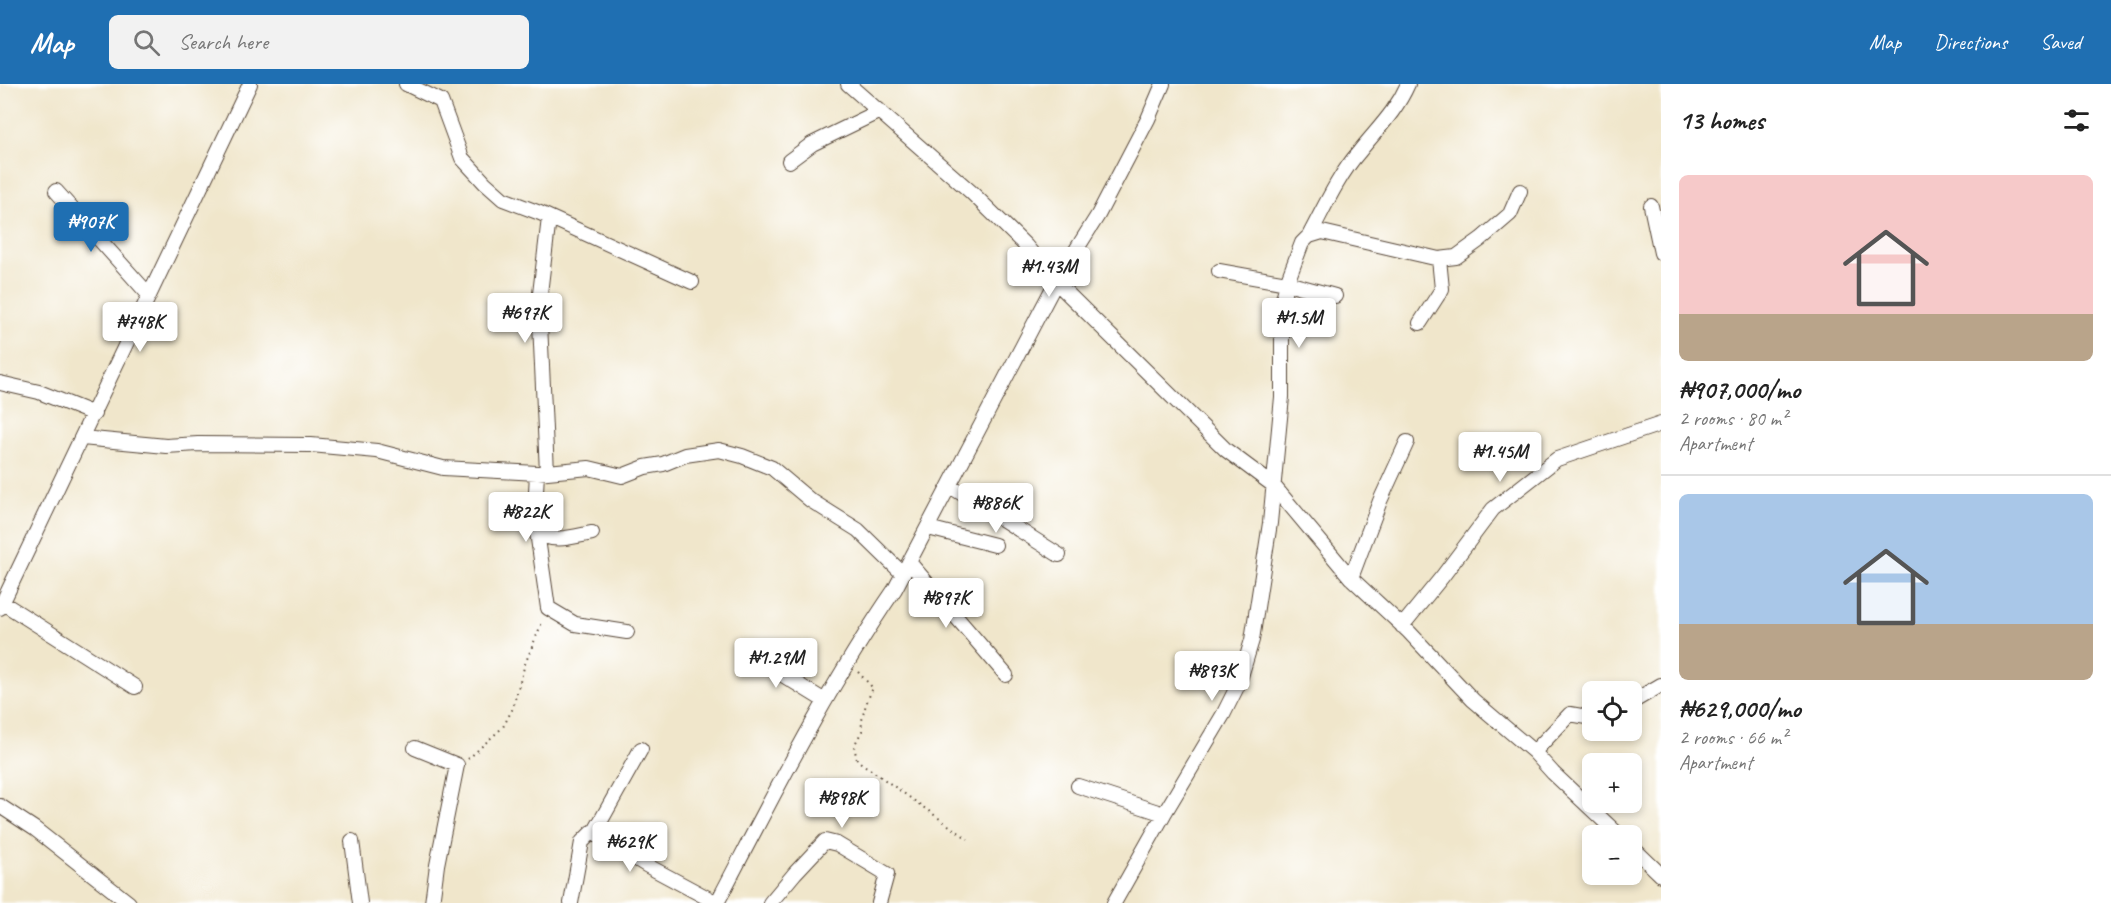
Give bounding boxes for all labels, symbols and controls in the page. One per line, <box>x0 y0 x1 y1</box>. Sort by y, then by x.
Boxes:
search box <box>109 15 529 69</box>
text: Map <box>30 25 73 60</box>
icon: search <box>130 26 163 59</box>
text: Search here <box>178 28 268 56</box>
text: Map <box>1869 29 1901 55</box>
text: Directions <box>1934 29 2007 55</box>
text: Saved <box>2040 29 2081 55</box>
text: 13 homes <box>1679 104 1764 137</box>
icon: filters <box>2060 104 2093 137</box>
pin: ₦907K <box>49 202 133 253</box>
text: ₦907K <box>68 209 114 234</box>
icon: home <box>1832 214 1940 322</box>
pin: ₦1.43M <box>1000 247 1098 298</box>
text: ₦1.43M <box>1021 254 1077 279</box>
pin: ₦697K <box>483 293 567 344</box>
pin: ₦1.5M <box>1257 298 1341 349</box>
text: ₦697K <box>501 300 549 325</box>
pin: ₦748K <box>98 302 182 353</box>
text: ₦1.5M <box>1276 305 1322 330</box>
text: ₦748K <box>117 309 163 334</box>
text: ₦907,000/mo <box>1679 373 1800 406</box>
text: 2 rooms · 80 m² <box>1679 406 1787 431</box>
text: Apartment <box>1679 431 1752 456</box>
pin: ₦1.45M <box>1451 432 1549 483</box>
text: ₦1.45M <box>1472 439 1528 464</box>
pin: ₦886K <box>954 483 1038 534</box>
text: ₦886K <box>972 490 1020 515</box>
pin: ₦822K <box>484 492 568 543</box>
text: ₦822K <box>502 499 550 524</box>
icon: home <box>1832 533 1940 641</box>
pin: ₦897K <box>904 578 988 629</box>
text: ₦897K <box>923 585 969 610</box>
pin: ₦1.29M <box>727 638 825 689</box>
text: ₦1.29M <box>748 645 804 670</box>
pin: ₦893K <box>1170 651 1254 702</box>
text: ₦893K <box>1189 658 1235 683</box>
map controls <box>1582 681 1642 885</box>
button: locate <box>1582 681 1642 741</box>
text: ₦629,000/mo <box>1679 692 1801 725</box>
text: 2 rooms · 66 m² <box>1679 725 1787 750</box>
text: Apartment <box>1679 750 1752 775</box>
button: + <box>1582 753 1642 813</box>
pin: ₦898K <box>800 778 884 829</box>
text: ₦898K <box>819 785 865 810</box>
pin: ₦629K <box>588 822 672 873</box>
button: − <box>1582 825 1642 885</box>
text: ₦629K <box>606 829 654 854</box>

